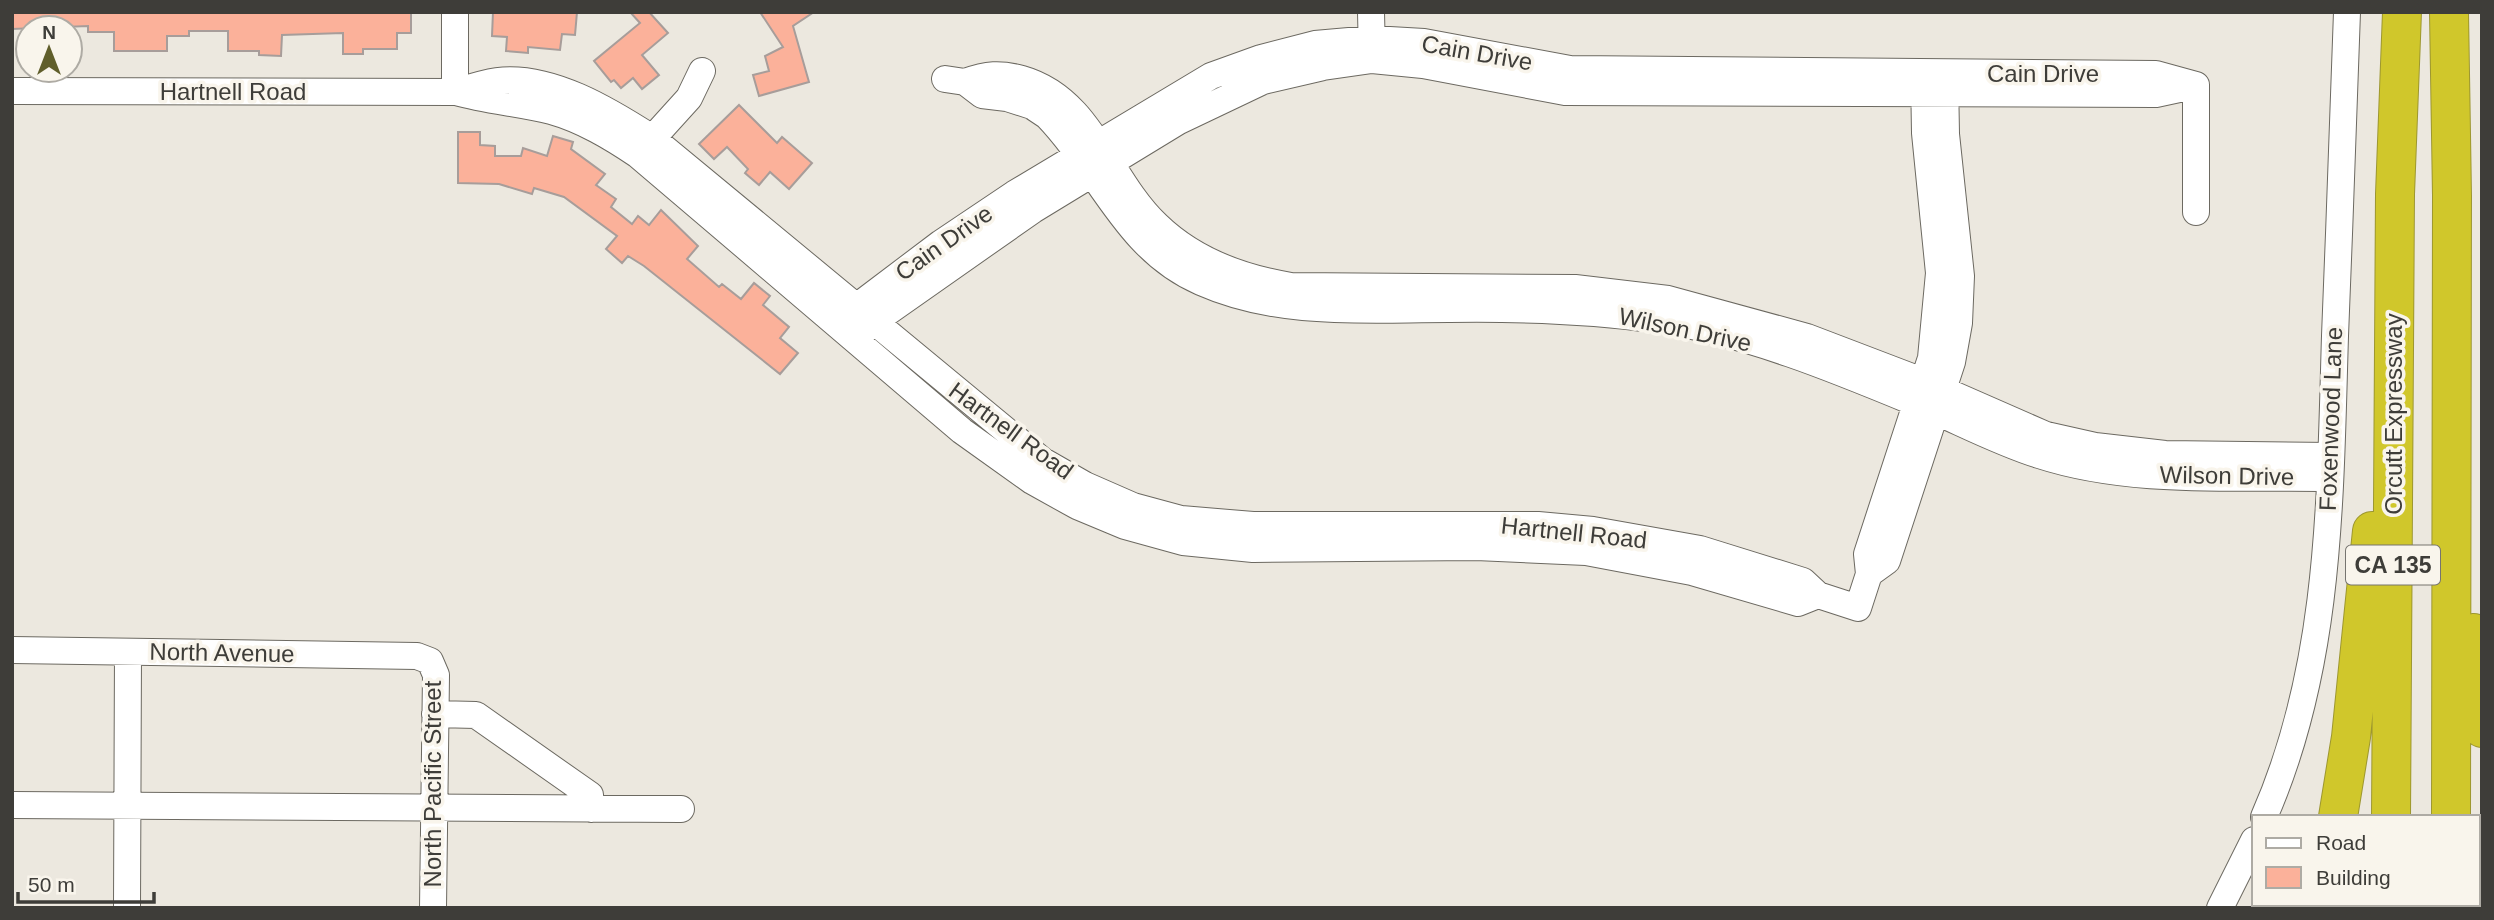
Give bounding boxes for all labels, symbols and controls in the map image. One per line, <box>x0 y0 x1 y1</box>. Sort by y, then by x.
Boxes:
north arrow <box>14 14 84 84</box>
text: N <box>42 22 56 43</box>
street label: Cain Drive <box>1420 29 1535 76</box>
street label: Cain Drive <box>1987 60 2099 87</box>
street label: Hartnell Road <box>160 78 306 105</box>
street label: Cain Drive <box>890 199 997 286</box>
street label: Wilson Drive <box>1616 302 1754 357</box>
street label: Orcutt Expressway <box>2380 313 2407 515</box>
street label: Foxenwood Lane <box>2314 326 2347 511</box>
street label: Hartnell Road <box>944 377 1079 485</box>
street label: Wilson Drive <box>2159 461 2295 490</box>
street label: Hartnell Road <box>1500 511 1648 554</box>
road number: CA 135 <box>2346 545 2440 584</box>
street label: North Avenue <box>149 638 295 667</box>
street label: North Pacific Street <box>419 680 446 887</box>
legend <box>2252 815 2480 906</box>
text: Road <box>2316 831 2366 854</box>
scale bar <box>18 860 154 904</box>
text: Building <box>2316 866 2391 889</box>
text: 50 m <box>28 873 75 896</box>

